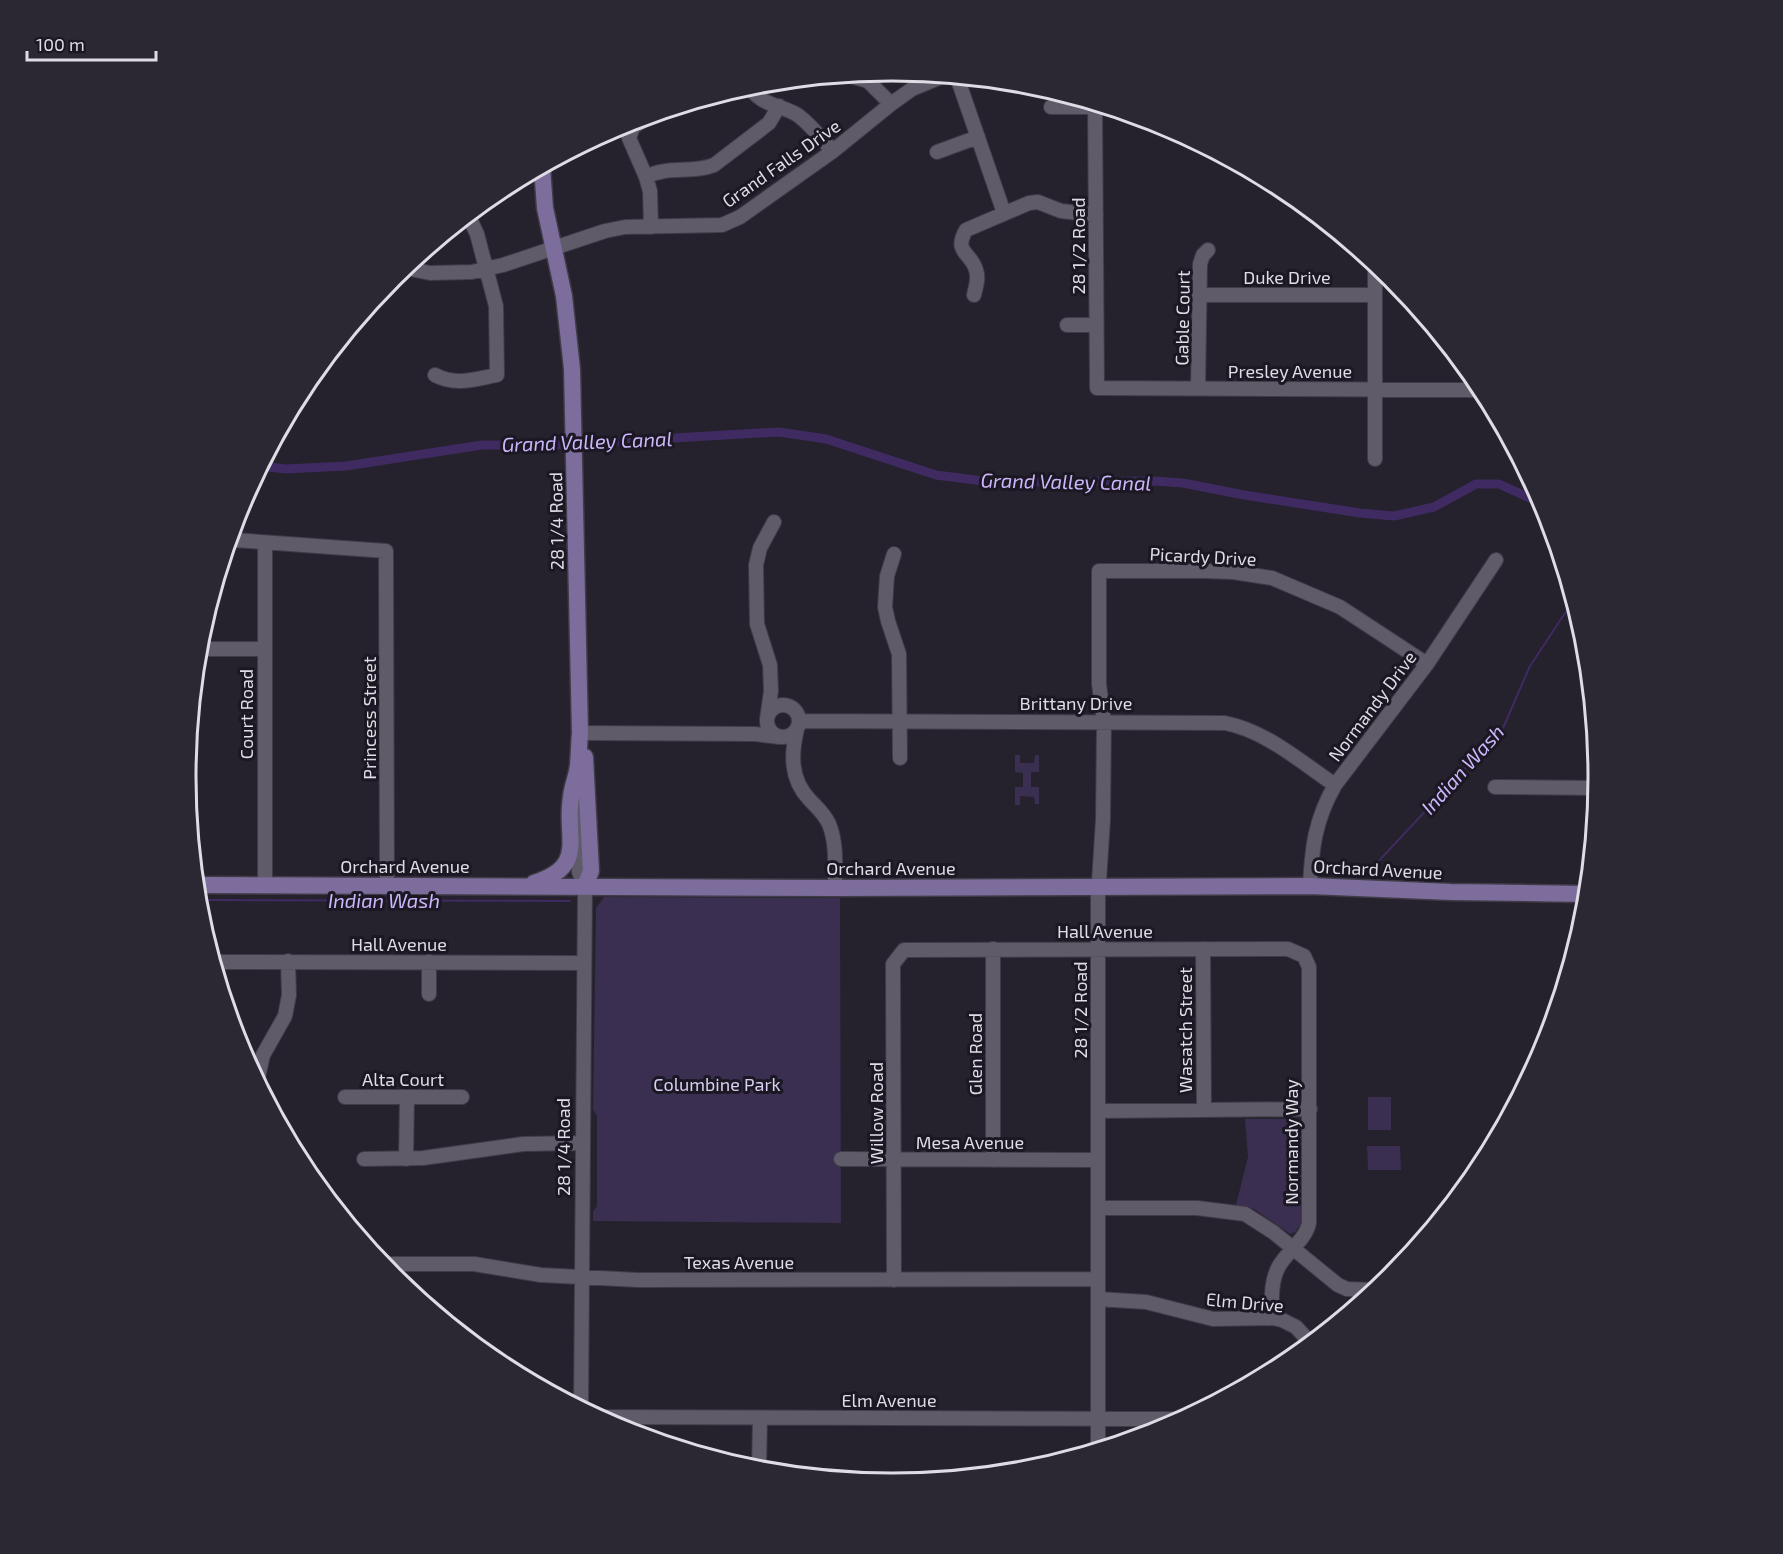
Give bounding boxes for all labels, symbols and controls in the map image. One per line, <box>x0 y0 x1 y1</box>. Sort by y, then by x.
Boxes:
scale bar <box>27 24 156 62</box>
text: 100 m <box>36 33 85 55</box>
street label: Grand Falls Drive <box>718 114 844 212</box>
street label: 28 1/2 Road <box>1067 197 1089 295</box>
street label: Duke Drive <box>1243 266 1331 288</box>
street label: Gable Court <box>1170 270 1194 366</box>
street label: Presley Avenue <box>1228 360 1352 382</box>
water label: Grand Valley Canal <box>501 426 673 457</box>
water label: Grand Valley Canal <box>980 468 1152 495</box>
street label: 28 1/4 Road <box>544 472 568 570</box>
street label: Picardy Drive <box>1149 542 1257 570</box>
street label: Normandy Drive <box>1323 646 1421 766</box>
street label: Princess Street <box>358 656 380 780</box>
street label: Court Road <box>235 669 257 759</box>
street label: Brittany Drive <box>1020 692 1132 714</box>
water label: Indian Wash <box>1416 719 1508 819</box>
street label: Orchard Avenue <box>340 855 470 877</box>
street label: Orchard Avenue <box>1313 855 1443 883</box>
street label: Orchard Avenue <box>826 857 956 879</box>
water label: Indian Wash <box>328 888 440 912</box>
street label: Hall Avenue <box>1057 920 1153 942</box>
street label: Hall Avenue <box>351 933 447 955</box>
street label: 28 1/2 Road <box>1069 961 1091 1059</box>
street label: Wasatch Street <box>1174 967 1196 1093</box>
street label: Glen Road <box>964 1013 986 1095</box>
street label: Willow Road <box>865 1062 887 1164</box>
street label: Alta Court <box>362 1068 444 1090</box>
park label: Columbine Park <box>653 1073 781 1095</box>
street label: Normandy Way <box>1280 1079 1302 1205</box>
street label: 28 1/4 Road <box>552 1098 574 1196</box>
street label: Mesa Avenue <box>916 1131 1024 1153</box>
street label: Texas Avenue <box>684 1251 794 1273</box>
street label: Elm Drive <box>1205 1288 1285 1316</box>
street label: Elm Avenue <box>841 1389 937 1411</box>

